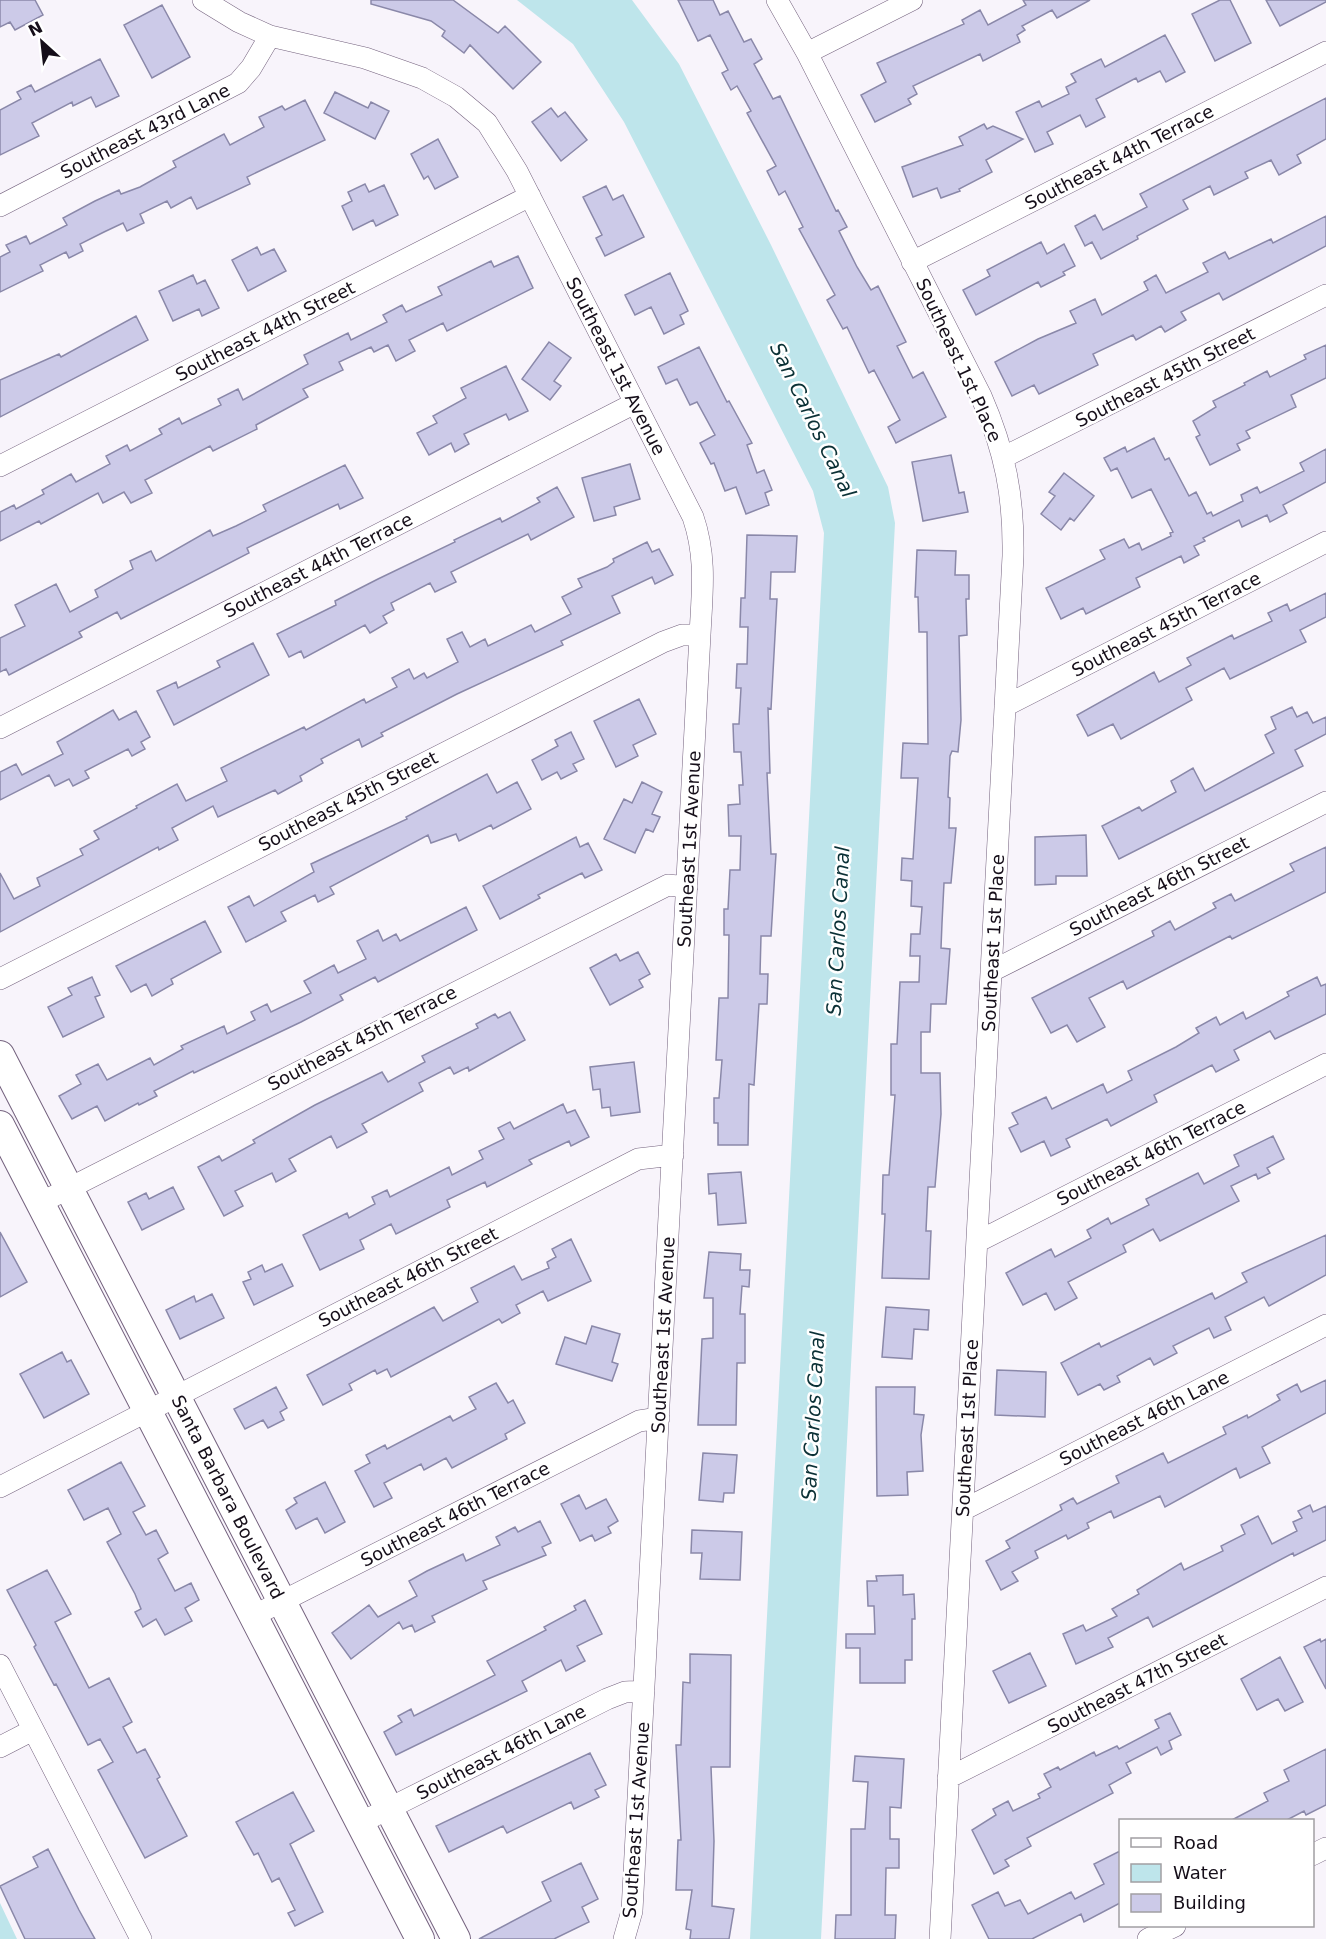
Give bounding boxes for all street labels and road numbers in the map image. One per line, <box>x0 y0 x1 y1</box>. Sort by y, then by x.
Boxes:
street label: Southeast 43rd Lane <box>57 79 233 183</box>
street label: Southeast 44th Terrace <box>1021 100 1217 214</box>
street label: Southeast 1st Avenue <box>562 273 670 459</box>
street label: Southeast 1st Place <box>912 275 1006 445</box>
street label: Southeast 44th Street <box>172 277 358 385</box>
street label: Southeast 45th Street <box>1072 323 1258 431</box>
street label: Southeast 44th Terrace <box>220 508 416 622</box>
street label: Southeast 45th Terrace <box>1068 567 1264 681</box>
street label: Southeast 45th Street <box>255 747 441 855</box>
street label: Southeast 1st Avenue <box>673 750 705 948</box>
street label: Southeast 46th Street <box>1066 832 1252 940</box>
street label: Southeast 1st Place <box>978 854 1008 1032</box>
street label: Southeast 45th Terrace <box>264 981 460 1095</box>
street label: Southeast 46th Terrace <box>1053 1096 1249 1210</box>
street label: Southeast 46th Street <box>315 1223 501 1331</box>
street label: Southeast 1st Avenue <box>647 1236 679 1434</box>
street label: Southeast 1st Place <box>952 1339 982 1517</box>
street label: Southeast 46th Lane <box>1056 1366 1232 1470</box>
street label: Santa Barbara Boulevard <box>167 1392 289 1602</box>
street label: Southeast 46th Terrace <box>357 1457 553 1571</box>
street label: Southeast 47th Street <box>1044 1629 1230 1737</box>
street label: Southeast 46th Lane <box>413 1700 589 1804</box>
street label: Southeast 1st Avenue <box>619 1721 653 1919</box>

